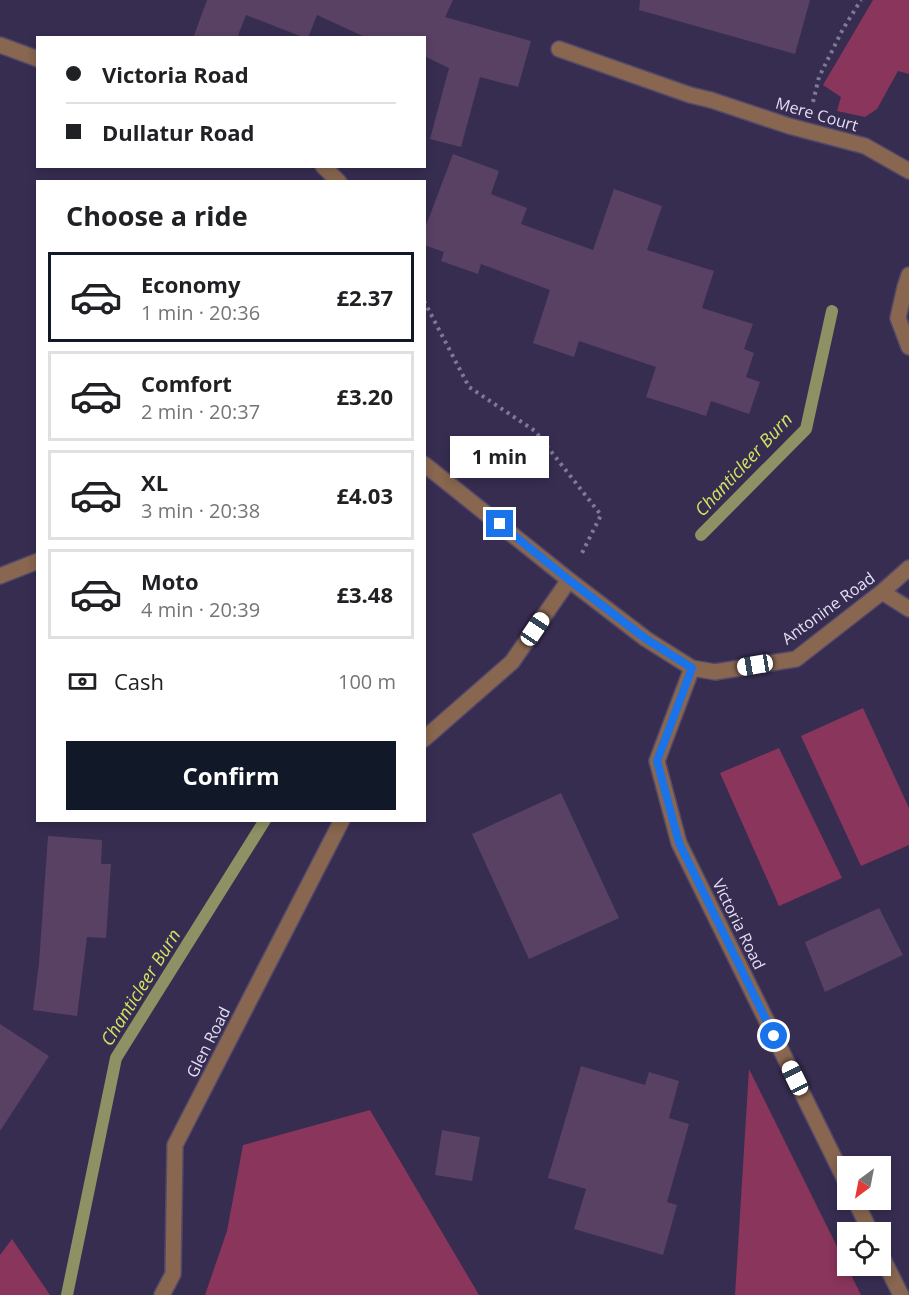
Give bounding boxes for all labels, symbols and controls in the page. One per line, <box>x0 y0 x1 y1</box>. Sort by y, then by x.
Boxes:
text: Victoria Road <box>102 59 249 89</box>
street label: Mere Court <box>773 92 861 136</box>
text: Dullatur Road <box>102 117 255 147</box>
text: Choose a ride <box>66 197 248 234</box>
text: Economy <box>141 269 240 299</box>
icon: car <box>69 270 123 324</box>
text: £2.37 <box>336 282 393 312</box>
text: 1 min · 20:36 <box>141 299 260 326</box>
text: Comfort <box>141 368 232 398</box>
icon: car <box>69 369 123 423</box>
text: £3.20 <box>336 381 393 411</box>
text: 2 min · 20:37 <box>141 398 260 425</box>
water label: Chanticleer Burn <box>689 407 797 521</box>
callout: 1 min <box>450 437 550 479</box>
text: 1 min <box>472 443 527 470</box>
text: XL <box>141 467 168 497</box>
icon: car <box>69 468 123 522</box>
text: £4.03 <box>336 480 393 510</box>
text: 3 min · 20:38 <box>141 497 260 524</box>
route end <box>486 510 513 537</box>
text: Moto <box>141 566 199 596</box>
icon: car <box>69 567 123 621</box>
street label: Antonine Road <box>777 567 879 649</box>
text: £3.48 <box>336 579 393 609</box>
text: 4 min · 20:39 <box>141 596 260 623</box>
car <box>517 609 553 649</box>
car <box>736 653 774 677</box>
icon: cash <box>66 665 99 698</box>
text: Cash <box>114 666 164 696</box>
text: 100 m <box>338 668 396 695</box>
button: Confirm <box>66 741 396 810</box>
street label: Victoria Road <box>708 875 770 973</box>
water label: Chanticleer Burn <box>95 924 185 1050</box>
street label: Glen Road <box>181 1003 235 1081</box>
route start <box>760 1022 787 1049</box>
car <box>779 1058 811 1098</box>
north arrow <box>837 1156 891 1210</box>
map controls <box>837 1156 891 1276</box>
button: locate <box>837 1222 891 1276</box>

